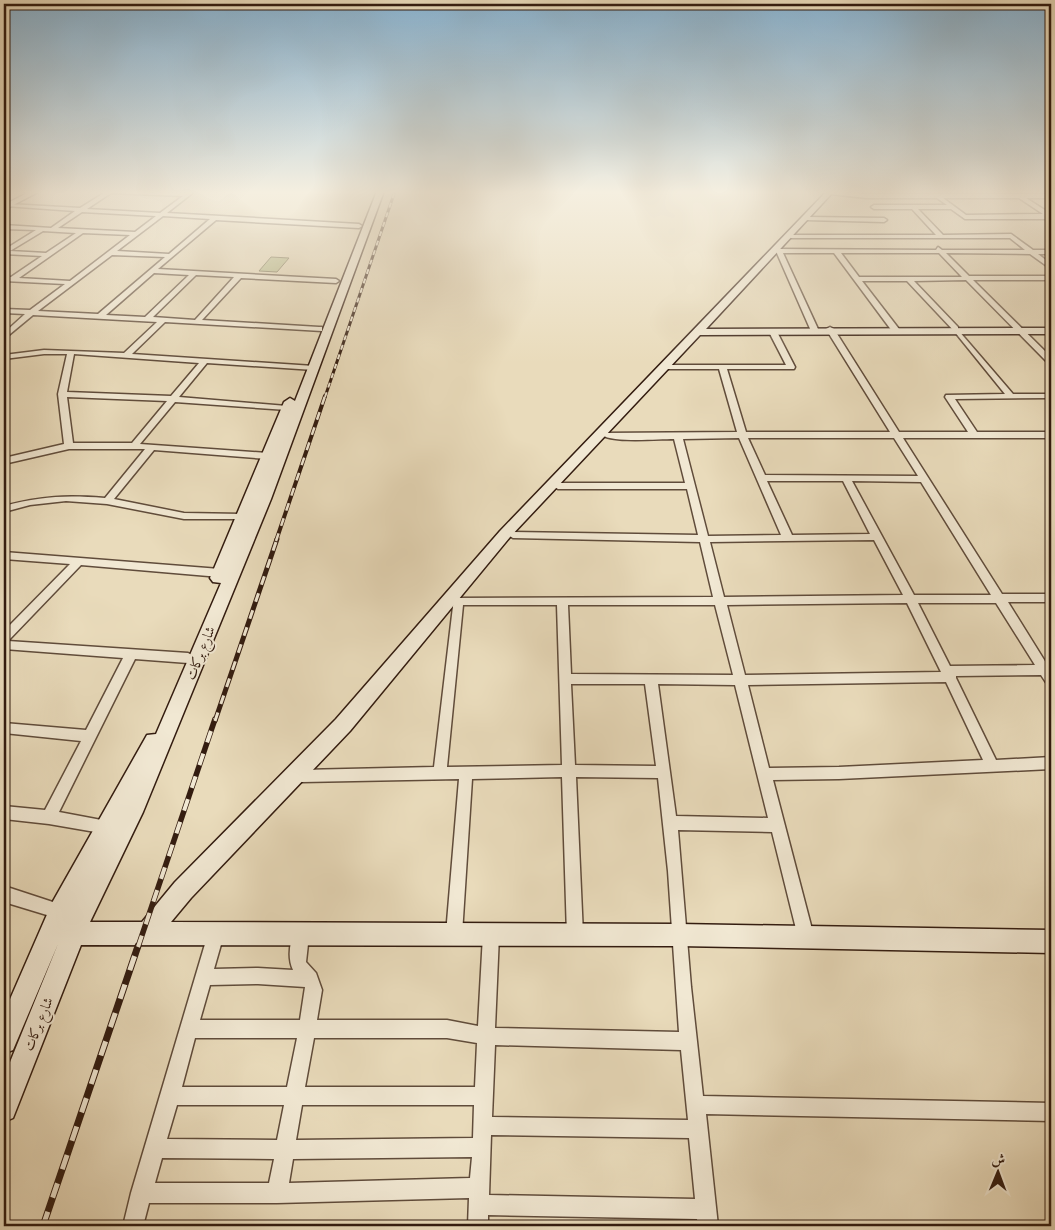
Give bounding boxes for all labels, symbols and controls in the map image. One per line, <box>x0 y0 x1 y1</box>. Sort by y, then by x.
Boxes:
street label: شارع بركات <box>183 624 222 684</box>
street label: شارع بركات <box>21 995 60 1055</box>
north arrow <box>972 1148 1022 1198</box>
text: ش <box>991 1153 1005 1167</box>

